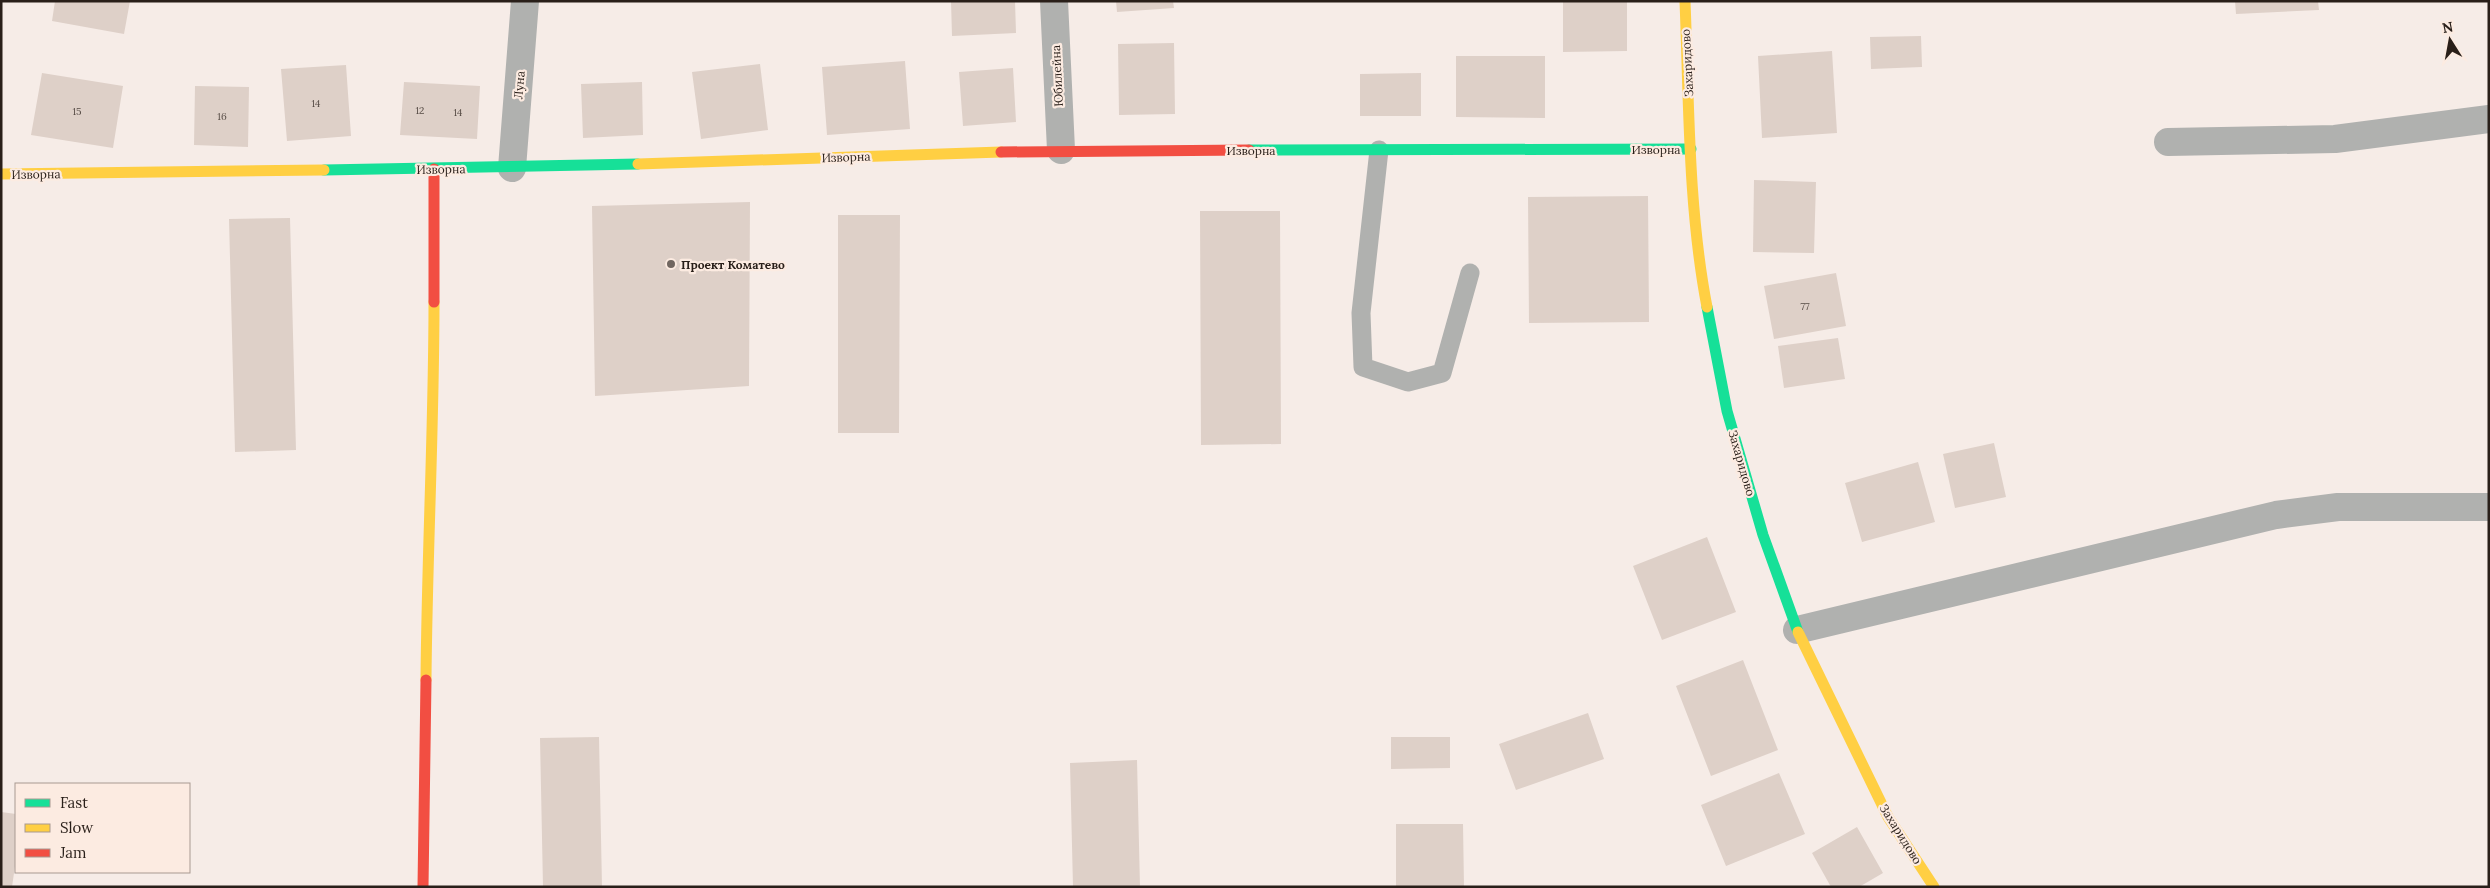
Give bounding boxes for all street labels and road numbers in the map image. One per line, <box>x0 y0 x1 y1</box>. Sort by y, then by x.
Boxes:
street label: Захаридово <box>1678 29 1696 97</box>
street label: Юбилейна <box>1048 45 1066 107</box>
street label: Луна <box>510 70 528 100</box>
street label: Изворна <box>1631 142 1681 157</box>
street label: Изворна <box>1226 143 1276 158</box>
street label: Изворна <box>821 149 871 165</box>
street label: Изворна <box>416 161 466 177</box>
street label: Изворна <box>11 166 61 182</box>
street label: Захаридово <box>1725 428 1759 498</box>
street label: Захаридово <box>1877 801 1925 867</box>

